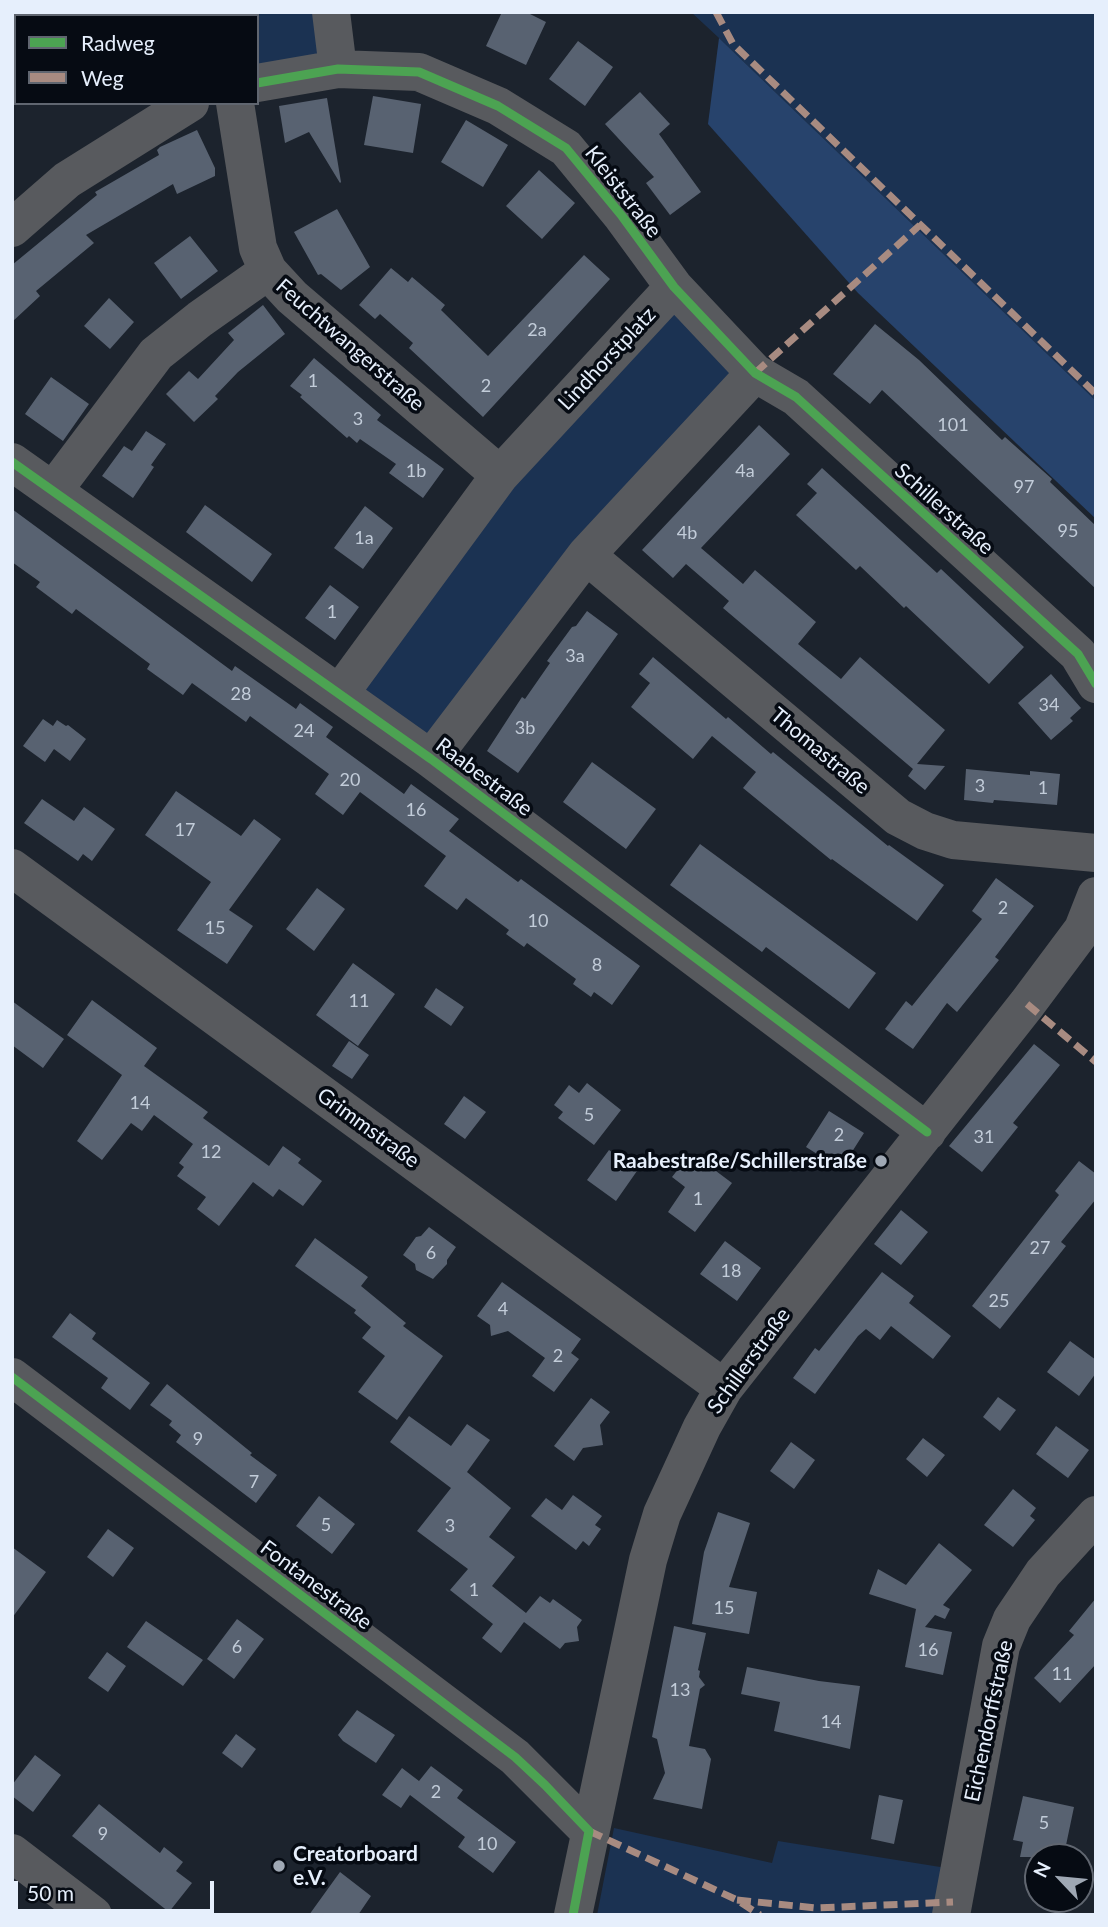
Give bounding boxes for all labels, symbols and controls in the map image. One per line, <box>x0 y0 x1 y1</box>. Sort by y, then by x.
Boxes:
legend <box>14 14 259 105</box>
text: Radweg <box>81 30 155 55</box>
text: Weg <box>81 65 124 90</box>
street label: Kleiststraße <box>579 141 667 243</box>
street label: Feuchtwangerstraße <box>271 274 429 416</box>
street label: Lindhorstplatz <box>553 302 661 416</box>
house number: 2a <box>527 319 547 341</box>
house number: 1 <box>308 370 318 392</box>
house number: 2 <box>481 375 491 397</box>
house number: 3 <box>353 408 363 430</box>
house number: 101 <box>937 414 969 436</box>
street label: Schillerstraße <box>889 458 999 560</box>
house number: 1b <box>406 460 426 482</box>
house number: 4a <box>735 460 755 482</box>
house number: 97 <box>1014 476 1034 498</box>
house number: 95 <box>1058 520 1078 542</box>
house number: 4b <box>677 522 697 544</box>
house number: 1a <box>354 527 374 549</box>
house number: 1 <box>327 601 337 623</box>
house number: 3a <box>565 645 585 667</box>
house number: 28 <box>231 683 251 705</box>
house number: 34 <box>1039 694 1059 716</box>
street label: Thomastraße <box>765 702 875 800</box>
house number: 3b <box>515 717 535 739</box>
house number: 24 <box>294 720 314 742</box>
street label: Raabestraße <box>431 732 537 822</box>
house number: 20 <box>340 769 360 791</box>
house number: 3 <box>975 775 985 797</box>
house number: 1 <box>1038 777 1048 799</box>
house number: 16 <box>406 799 426 821</box>
house number: 17 <box>175 819 195 841</box>
house number: 2 <box>998 897 1008 919</box>
house number: 10 <box>528 910 548 932</box>
house number: 15 <box>205 917 225 939</box>
house number: 8 <box>592 954 602 976</box>
house number: 11 <box>349 990 369 1012</box>
street label: Grimmstraße <box>312 1082 424 1174</box>
house number: 14 <box>130 1092 150 1114</box>
house number: 5 <box>584 1104 594 1126</box>
house number: 2 <box>834 1124 844 1146</box>
house number: 31 <box>974 1126 994 1148</box>
house number: 12 <box>201 1141 221 1163</box>
place label: Raabestraße/Schillerstraße <box>613 1148 867 1174</box>
marker: Raabestraße/Schillerstraße <box>873 1153 889 1169</box>
house number: 1 <box>693 1188 703 1210</box>
house number: 27 <box>1030 1237 1050 1259</box>
house number: 6 <box>426 1242 436 1264</box>
house number: 18 <box>721 1260 741 1282</box>
house number: 25 <box>989 1290 1009 1312</box>
house number: 4 <box>498 1298 508 1320</box>
street label: Schillerstraße <box>702 1303 796 1419</box>
house number: 2 <box>553 1345 563 1367</box>
house number: 9 <box>193 1428 203 1450</box>
house number: 7 <box>249 1471 259 1493</box>
house number: 5 <box>321 1514 331 1536</box>
house number: 3 <box>445 1515 455 1537</box>
street label: Fontanestraße <box>255 1535 377 1635</box>
house number: 1 <box>469 1579 479 1601</box>
house number: 15 <box>714 1597 734 1619</box>
house number: 6 <box>232 1636 242 1658</box>
street label: Eichendorffstraße <box>960 1638 1018 1804</box>
house number: 16 <box>918 1639 938 1661</box>
house number: 11 <box>1052 1663 1072 1685</box>
house number: 13 <box>670 1679 690 1701</box>
house number: 14 <box>821 1711 841 1733</box>
house number: 2 <box>431 1781 441 1803</box>
house number: 5 <box>1039 1812 1049 1834</box>
house number: 9 <box>98 1823 108 1845</box>
house number: 10 <box>477 1833 497 1855</box>
place label: Creatorboard e.V. <box>293 1841 418 1891</box>
north arrow <box>1024 1843 1094 1913</box>
marker: Creatorboard e.V. <box>271 1858 287 1874</box>
text: N <box>1028 1858 1055 1881</box>
scale bar <box>18 1868 217 1912</box>
text: 50 m <box>27 1880 74 1905</box>

